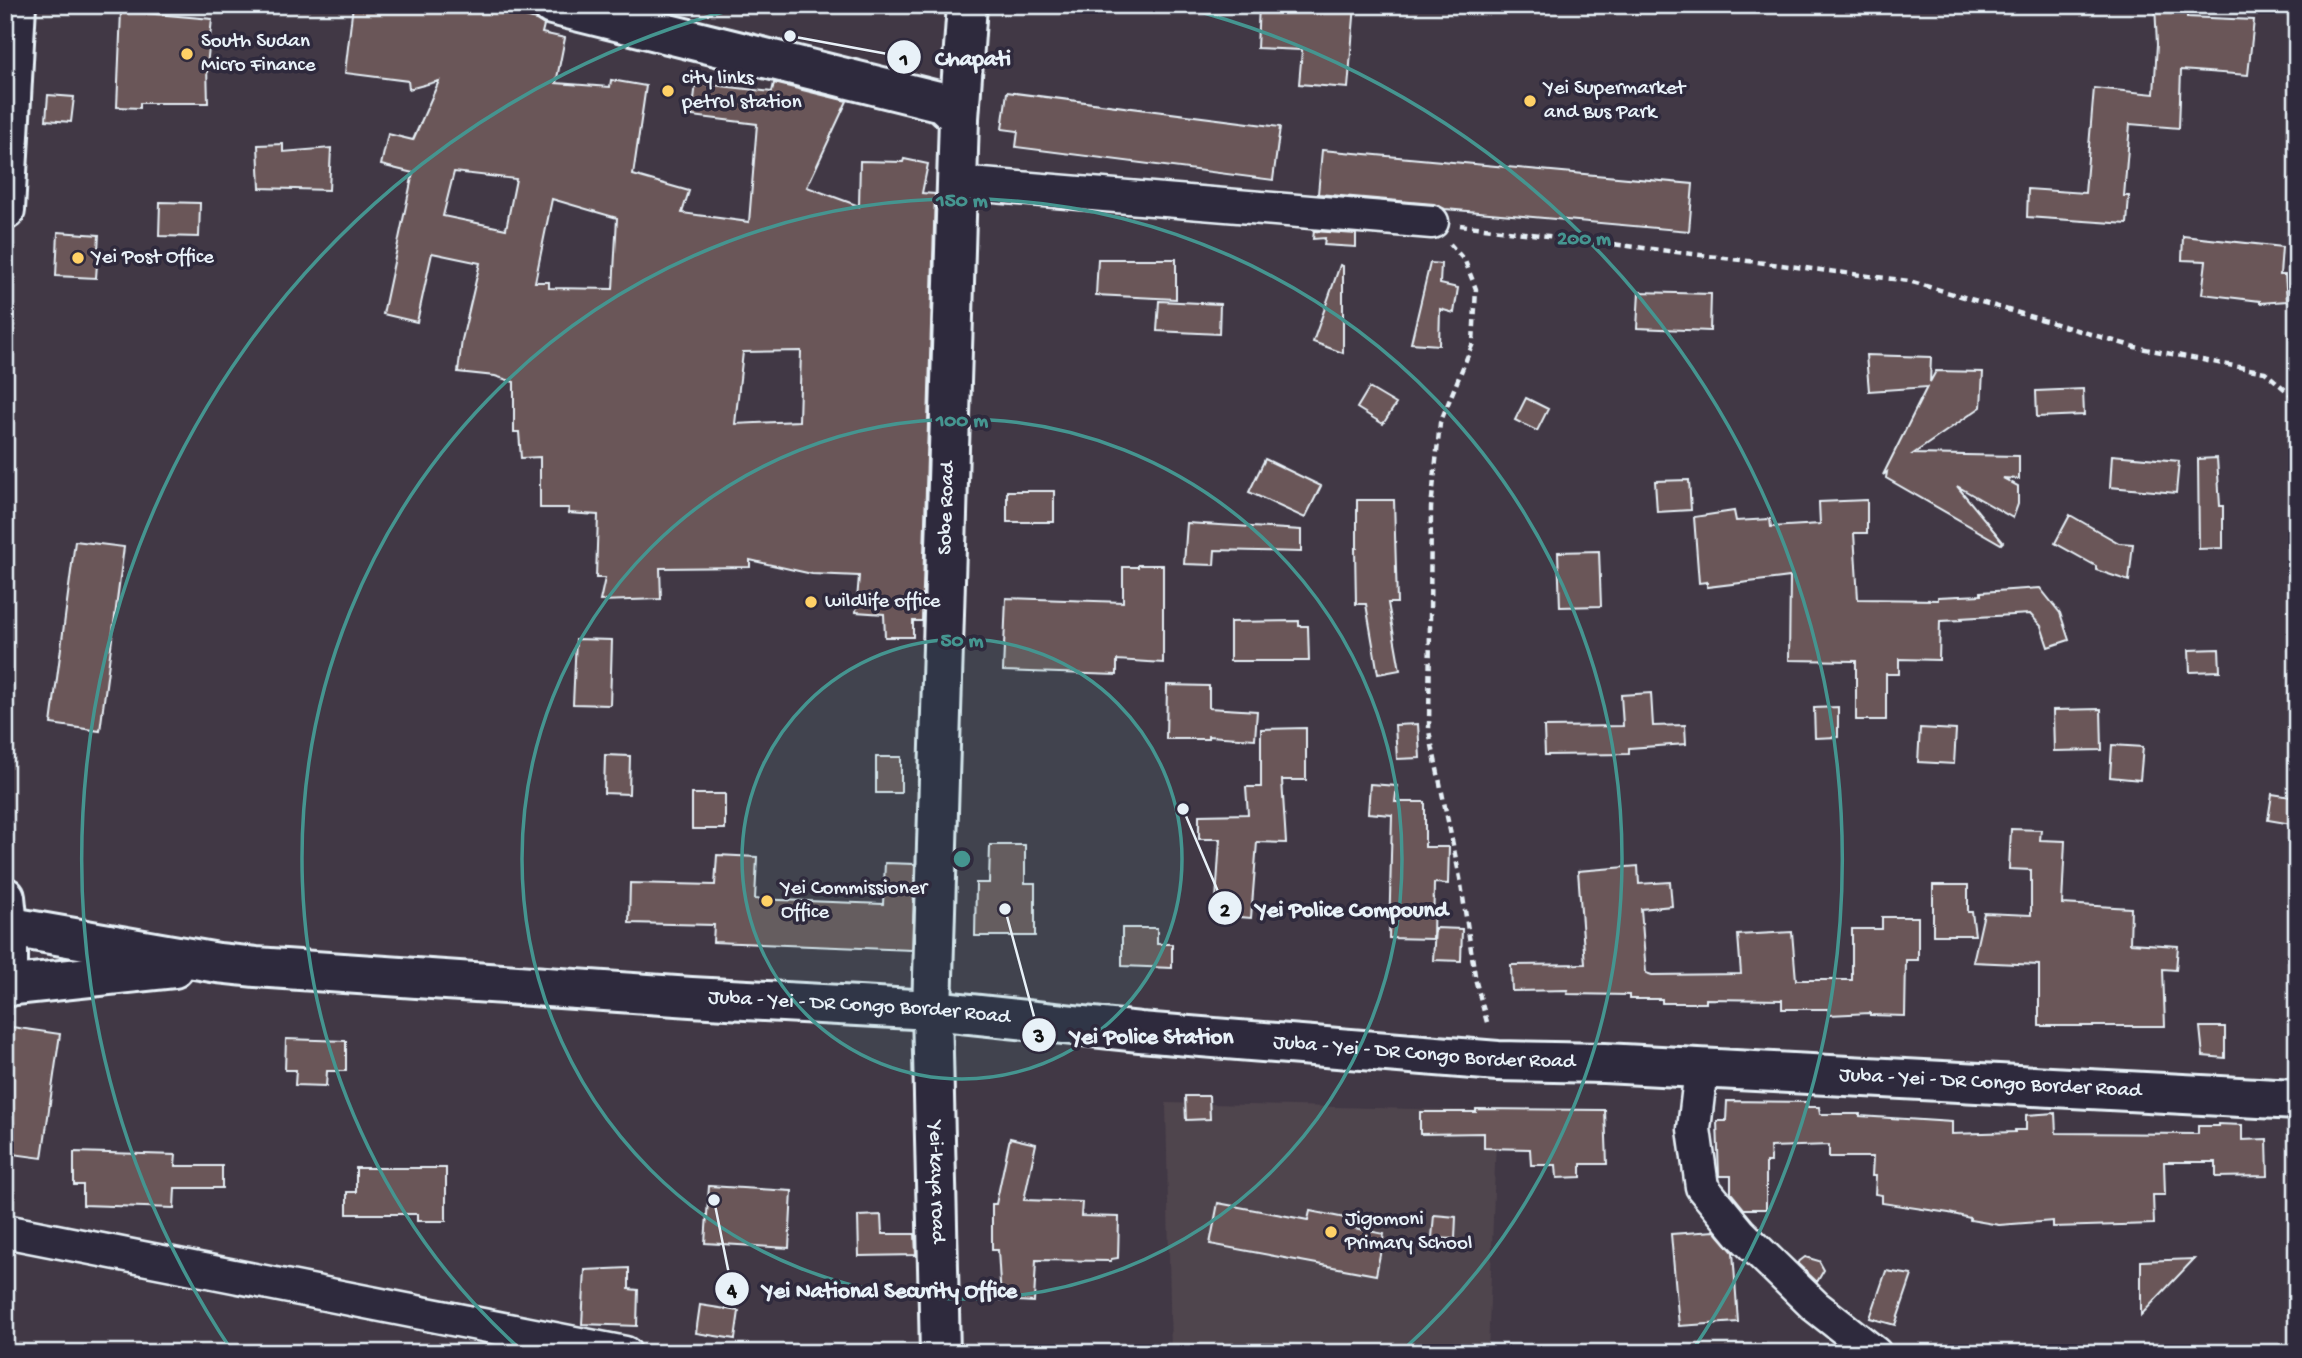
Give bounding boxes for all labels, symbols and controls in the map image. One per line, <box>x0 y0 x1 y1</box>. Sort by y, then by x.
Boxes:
place label: South Sudan Micro Finance <box>201 30 317 79</box>
callout: Chapati <box>886 35 1025 79</box>
marker: South Sudan Micro Finance <box>179 46 195 62</box>
text: Chapati <box>935 47 1011 74</box>
text: 1 <box>899 49 908 74</box>
place label: city links petrol station <box>681 67 802 116</box>
place label: Yei Supermarket and Bus Park <box>1542 77 1688 126</box>
marker: city links petrol station <box>660 83 676 99</box>
marker: Yei Supermarket and Bus Park <box>1522 93 1538 109</box>
text: 150 m <box>935 190 988 215</box>
text: 200 m <box>1557 228 1611 253</box>
place label: Yei Post Office <box>90 246 215 271</box>
marker: Yei Post Office <box>70 250 86 266</box>
text: 100 m <box>935 410 988 435</box>
street label: Sobe Road <box>933 459 961 555</box>
place label: wildlife office <box>825 590 942 615</box>
marker: wildlife office <box>803 594 819 610</box>
text: 50 m <box>941 630 984 655</box>
centre of rings <box>950 847 974 871</box>
place label: Yei Commissioner Office <box>779 877 928 926</box>
callout: Yei Police Compound <box>1207 886 1462 930</box>
marker: Yei Commissioner Office <box>759 893 775 909</box>
text: Yei Police Compound <box>1253 898 1451 925</box>
text: 2 <box>1220 900 1231 925</box>
street label: Juba - Yei - DR Congo Border Road <box>708 985 1013 1031</box>
callout: Yei Police Station <box>1022 1013 1248 1057</box>
text: Yei Police Station <box>1068 1025 1234 1052</box>
text: 3 <box>1033 1026 1045 1051</box>
street label: Juba - Yei - DR Congo Border Road <box>1272 1030 1577 1075</box>
street label: Juba - Yei - DR Congo Border Road <box>1839 1063 2144 1104</box>
street label: Yei-kaya road <box>922 1119 950 1245</box>
place label: Jigomoni Primary School <box>1344 1208 1472 1257</box>
marker: Jigomoni Primary School <box>1323 1224 1339 1240</box>
callout: Yei National Security Office <box>714 1267 1031 1311</box>
text: Yei National Security Office <box>760 1279 1018 1306</box>
text: 4 <box>726 1280 738 1305</box>

